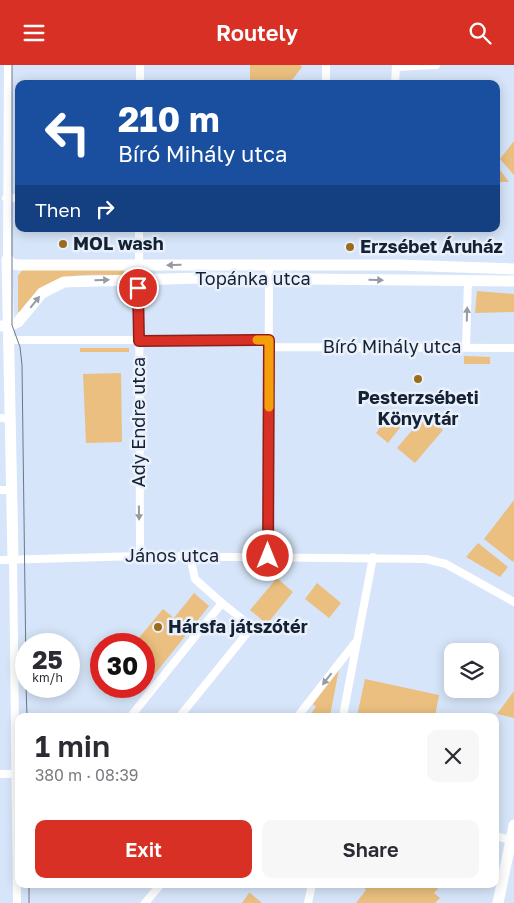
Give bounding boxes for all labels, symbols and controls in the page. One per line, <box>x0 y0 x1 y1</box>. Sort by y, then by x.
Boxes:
icon: menu <box>20 19 48 47</box>
text: Routely <box>216 19 298 46</box>
icon: search <box>466 19 494 47</box>
text: 210 m <box>118 98 220 140</box>
icon: left <box>35 100 100 165</box>
text: Bíró Mihály utca <box>118 140 287 167</box>
icon: right <box>91 195 119 223</box>
text: Then <box>35 198 81 221</box>
place label: MOL wash <box>73 232 164 254</box>
place label: Erzsébet Áruház <box>360 235 503 257</box>
marker: MOL wash <box>57 238 69 250</box>
marker: Erzsébet Áruház <box>344 241 356 253</box>
one-way arrow <box>165 261 181 269</box>
pin <box>117 267 159 309</box>
street label: Topánka utca <box>195 267 311 289</box>
icon: arrive <box>124 274 152 302</box>
one-way arrow <box>94 276 110 284</box>
one-way arrow <box>369 276 385 284</box>
one-way arrow <box>29 295 40 308</box>
one-way arrow <box>463 305 471 321</box>
street label: Bíró Mihály utca <box>323 335 461 357</box>
street label: Ady Endre utca <box>127 357 149 487</box>
marker: Pesterzsébeti Könyvtár <box>412 373 424 385</box>
place label: Pesterzsébeti Könyvtár <box>357 386 479 429</box>
one-way arrow <box>135 505 143 521</box>
position arrow <box>241 529 293 581</box>
street label: János utca <box>125 544 219 566</box>
place label: Hársfa játszótér <box>168 615 308 637</box>
marker: Hársfa játszótér <box>152 621 164 633</box>
speed limit sign: 30 <box>90 633 155 698</box>
map controls <box>444 643 499 698</box>
button: layers <box>444 643 499 698</box>
text: 25 <box>32 644 63 675</box>
text: km/h <box>32 670 63 685</box>
one-way arrow <box>322 672 333 685</box>
text: 1 min <box>35 728 110 764</box>
button: close <box>427 730 479 782</box>
text: 380 m · 08:39 <box>35 765 139 785</box>
button: Exit <box>35 820 252 878</box>
button: Share <box>262 820 479 878</box>

